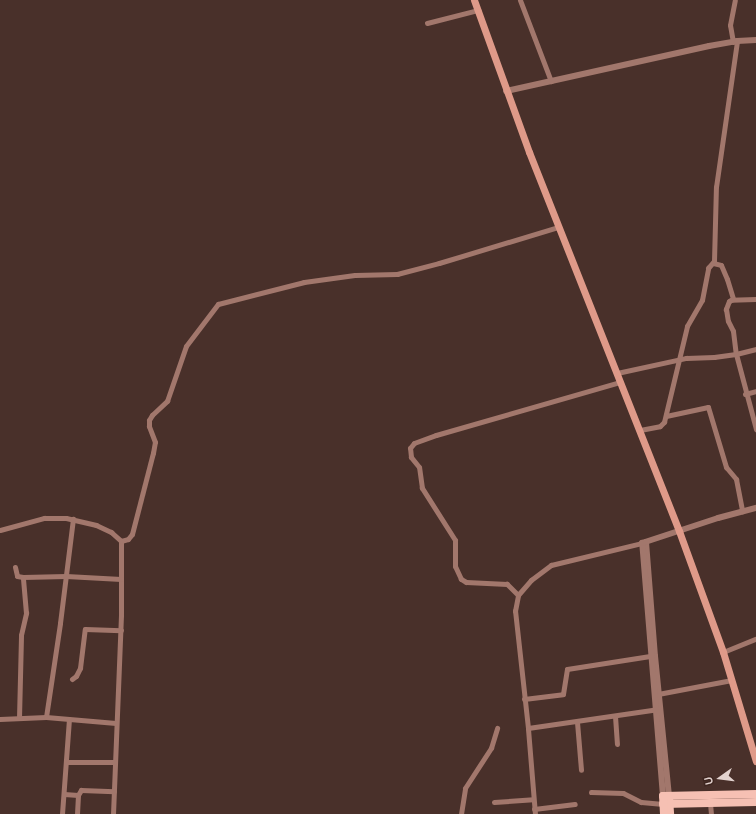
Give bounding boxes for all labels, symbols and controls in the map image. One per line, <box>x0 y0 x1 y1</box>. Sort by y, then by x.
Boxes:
north arrow <box>700 758 740 798</box>
text: U <box>701 775 716 786</box>

